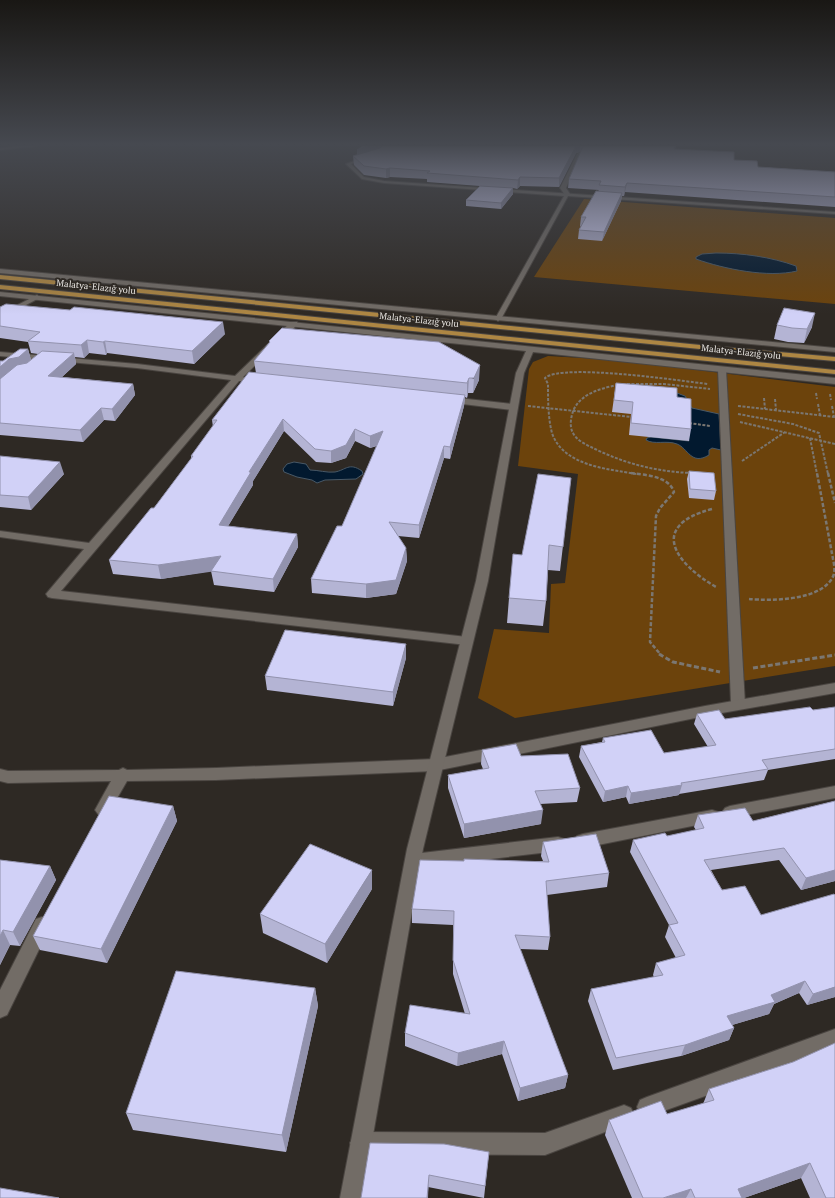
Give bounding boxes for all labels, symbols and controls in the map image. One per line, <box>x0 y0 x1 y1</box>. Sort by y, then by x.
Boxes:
street label: Malatya-Elazığ yolu <box>56 277 136 297</box>
street label: Malatya-Elazığ yolu <box>379 310 459 330</box>
street label: Malatya-Elazığ yolu <box>701 342 781 362</box>

